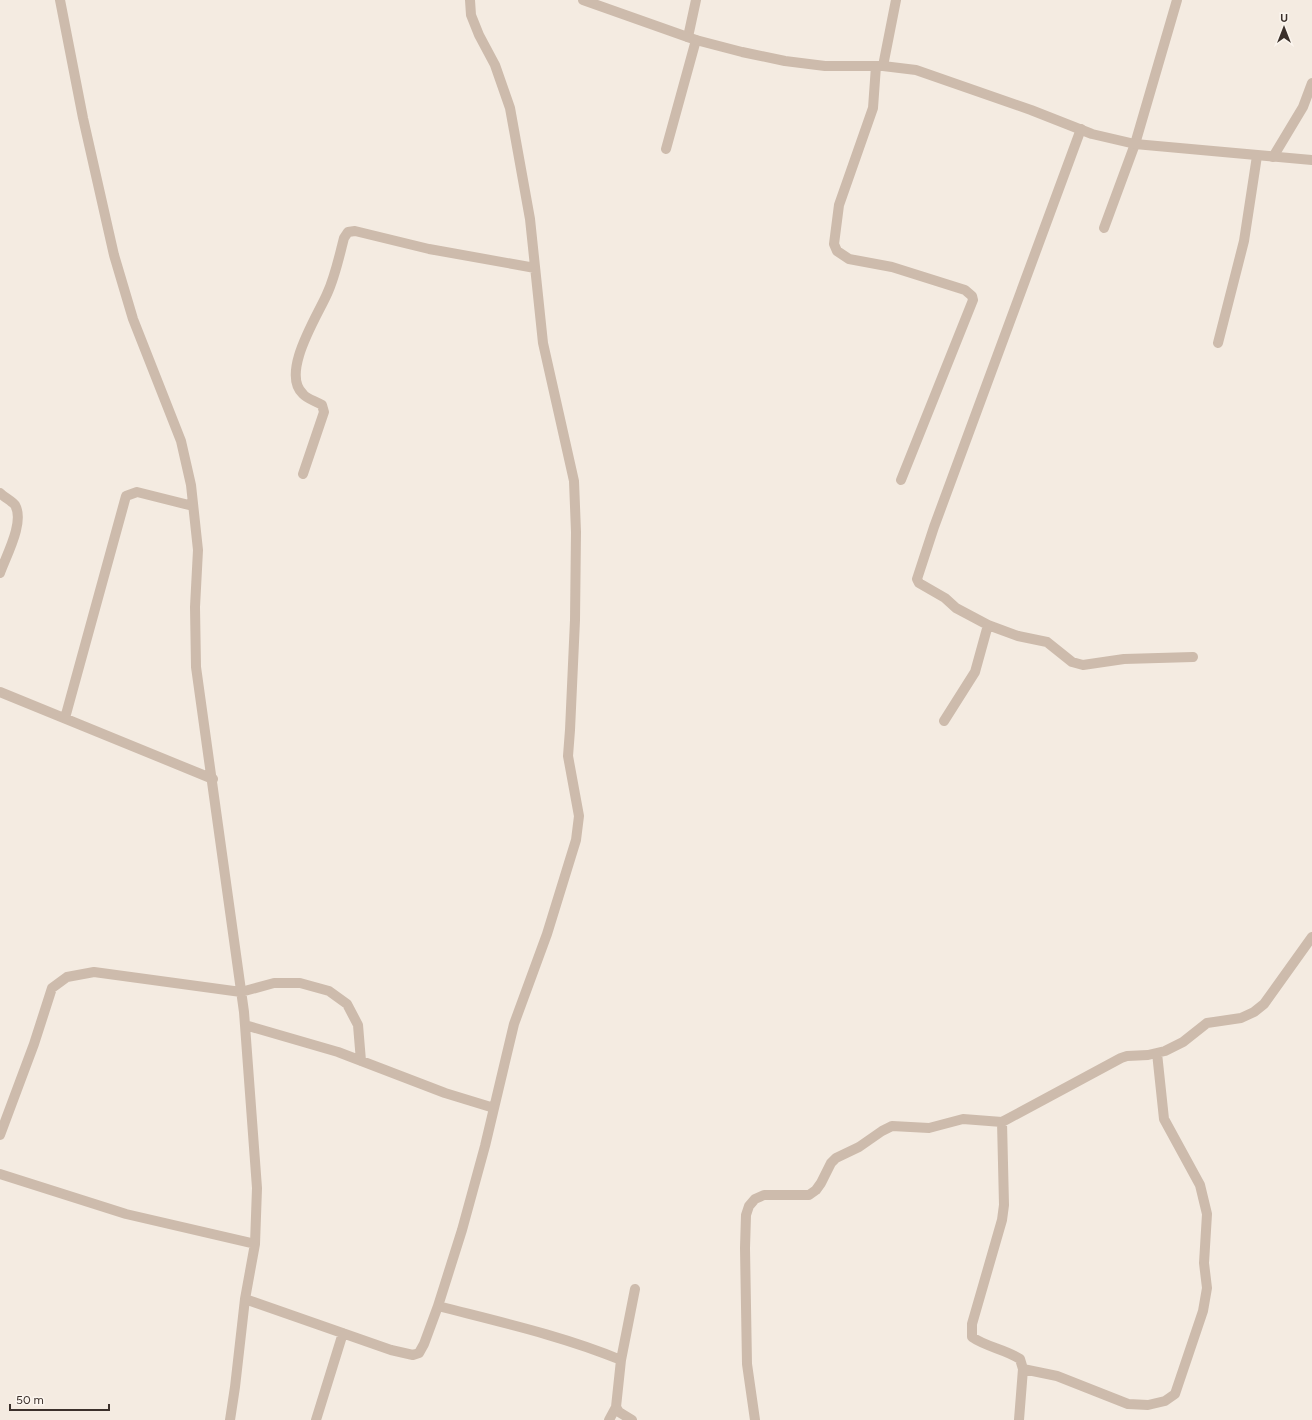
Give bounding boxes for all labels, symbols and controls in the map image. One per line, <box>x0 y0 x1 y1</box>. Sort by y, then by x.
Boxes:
north arrow <box>1264 8 1304 48</box>
text: U <box>1280 12 1288 25</box>
scale bar <box>10 1386 109 1412</box>
text: 50 m <box>16 1393 44 1407</box>

